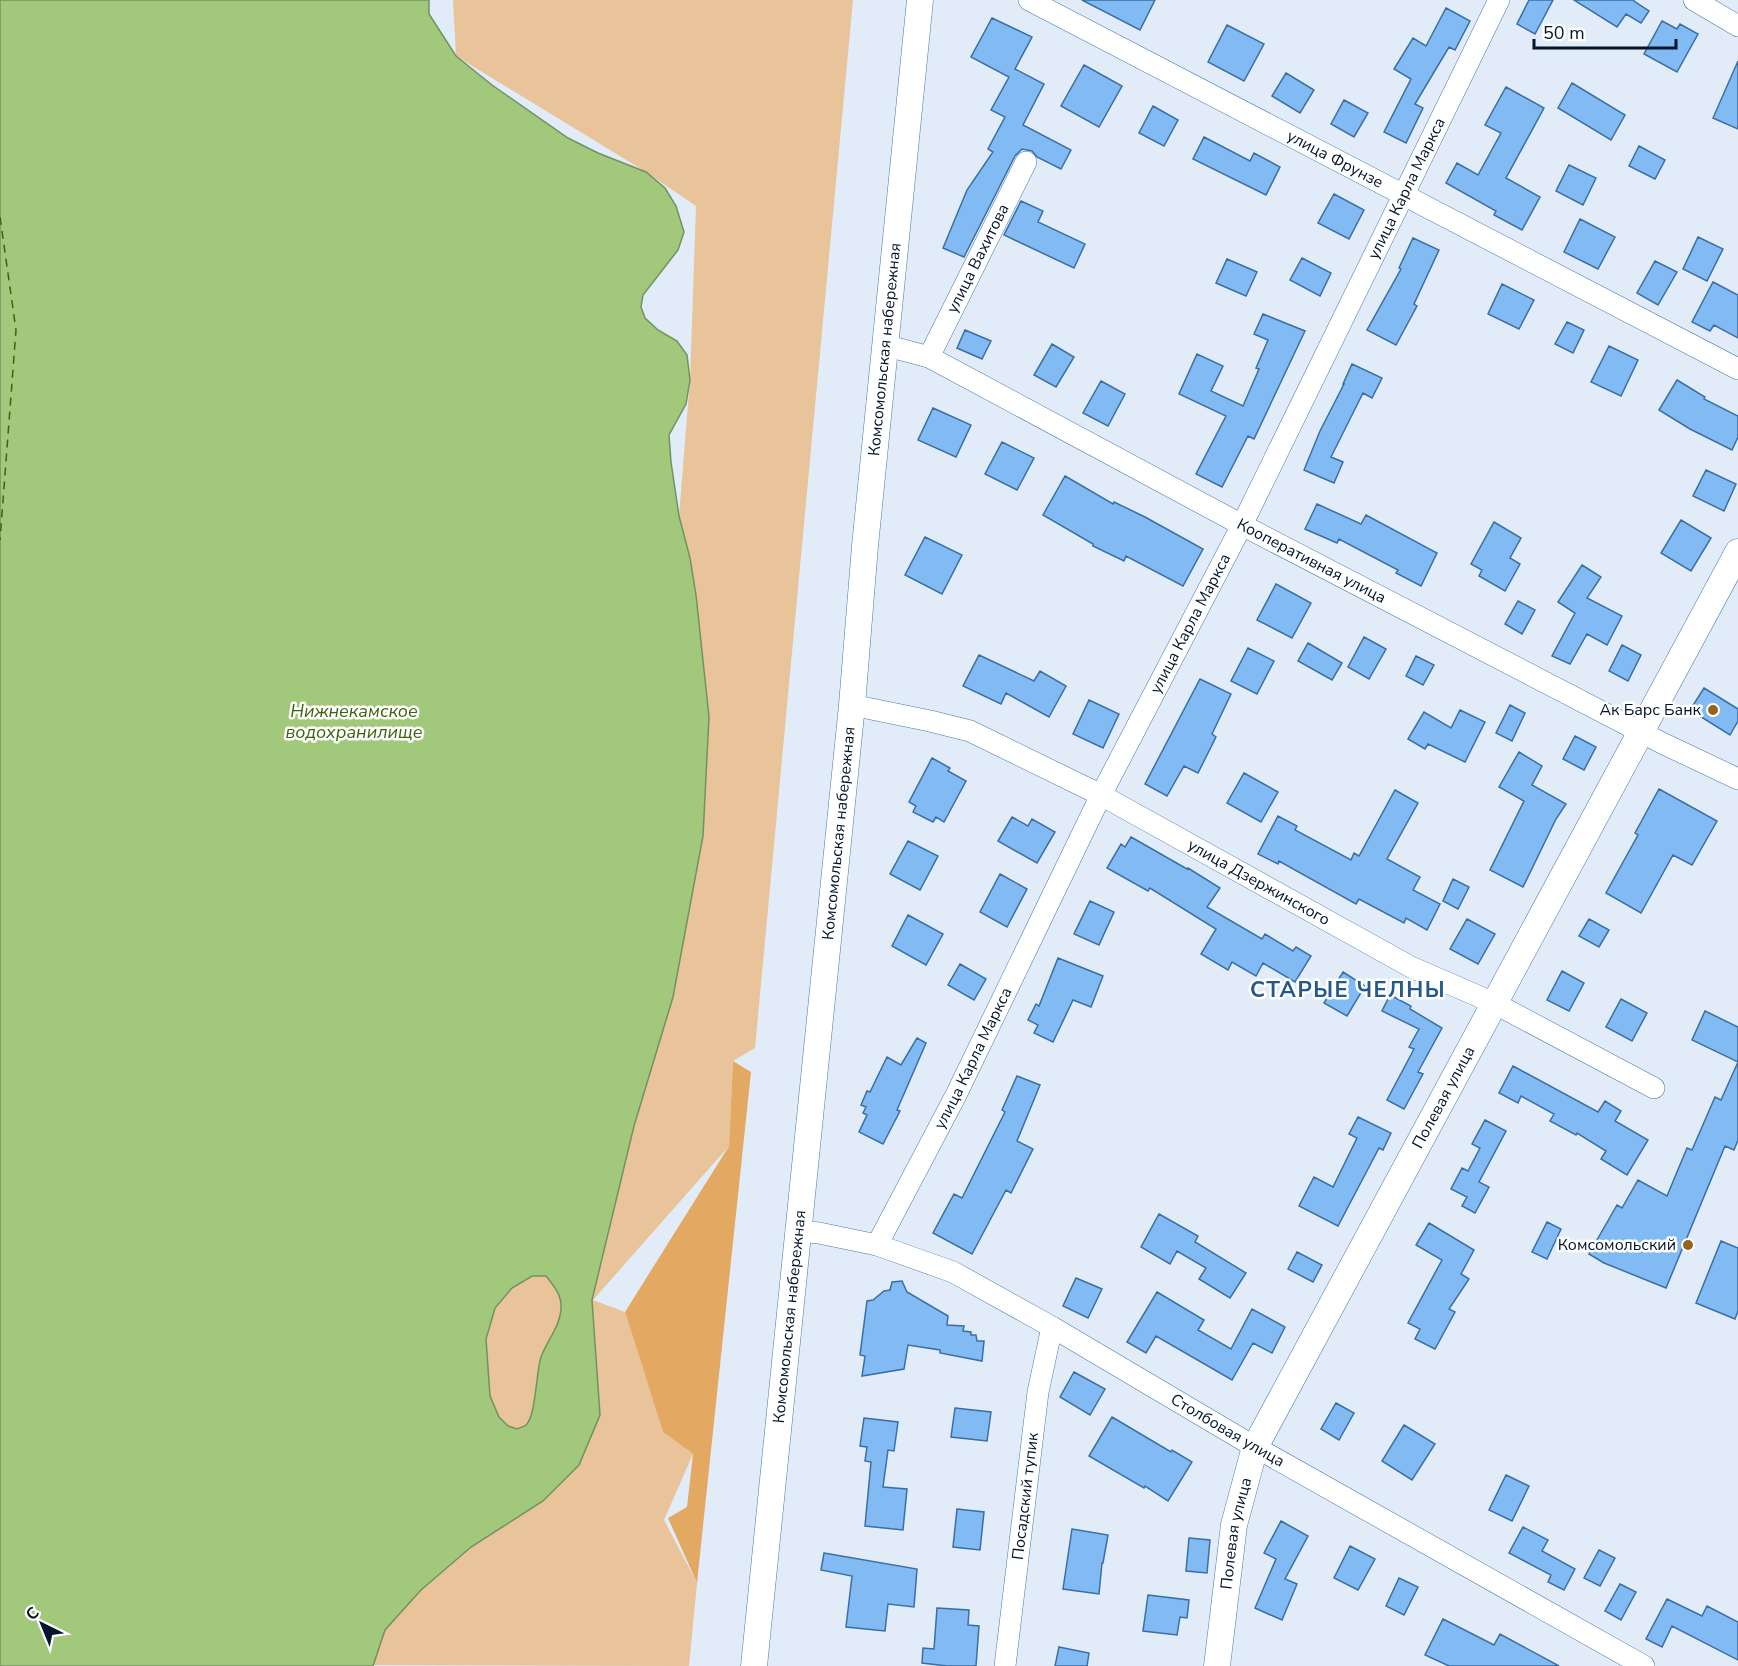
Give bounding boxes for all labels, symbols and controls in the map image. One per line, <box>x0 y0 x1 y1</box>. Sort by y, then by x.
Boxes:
scale bar <box>1534 12 1676 50</box>
text: 50 m <box>1543 21 1585 45</box>
street label: улица Карла Маркса <box>1363 114 1451 263</box>
street label: улица Фрунзе <box>1283 125 1387 194</box>
street label: улица Вахитова <box>941 200 1014 317</box>
street label: Комсомольская набережная <box>863 242 906 457</box>
street label: Кооперативная улица <box>1233 513 1390 609</box>
street label: улица Карла Маркса <box>1145 550 1236 698</box>
water label: Нижнекамское водохранилище <box>285 699 423 744</box>
place label: Ак Барс Банк <box>1599 699 1702 721</box>
marker: Ак Барс Банк <box>1706 703 1720 717</box>
street label: Комсомольская набережная <box>817 726 861 941</box>
street label: улица Дзержинского <box>1183 834 1334 931</box>
district label: СТАРЫЕ ЧЕЛНЫ <box>1250 975 1446 1005</box>
street label: улица Карла Маркса <box>929 984 1017 1133</box>
street label: Полевая улица <box>1407 1042 1480 1153</box>
street label: Комсомольская набережная <box>768 1209 811 1424</box>
place label: Комсомольский <box>1558 1234 1676 1256</box>
marker: Комсомольский <box>1681 1238 1695 1252</box>
street label: Столбовая улица <box>1166 1388 1289 1472</box>
street label: Посадский тупик <box>1007 1431 1044 1561</box>
street label: Полевая улица <box>1215 1475 1257 1591</box>
north arrow <box>12 1594 72 1654</box>
text: С <box>21 1602 44 1626</box>

